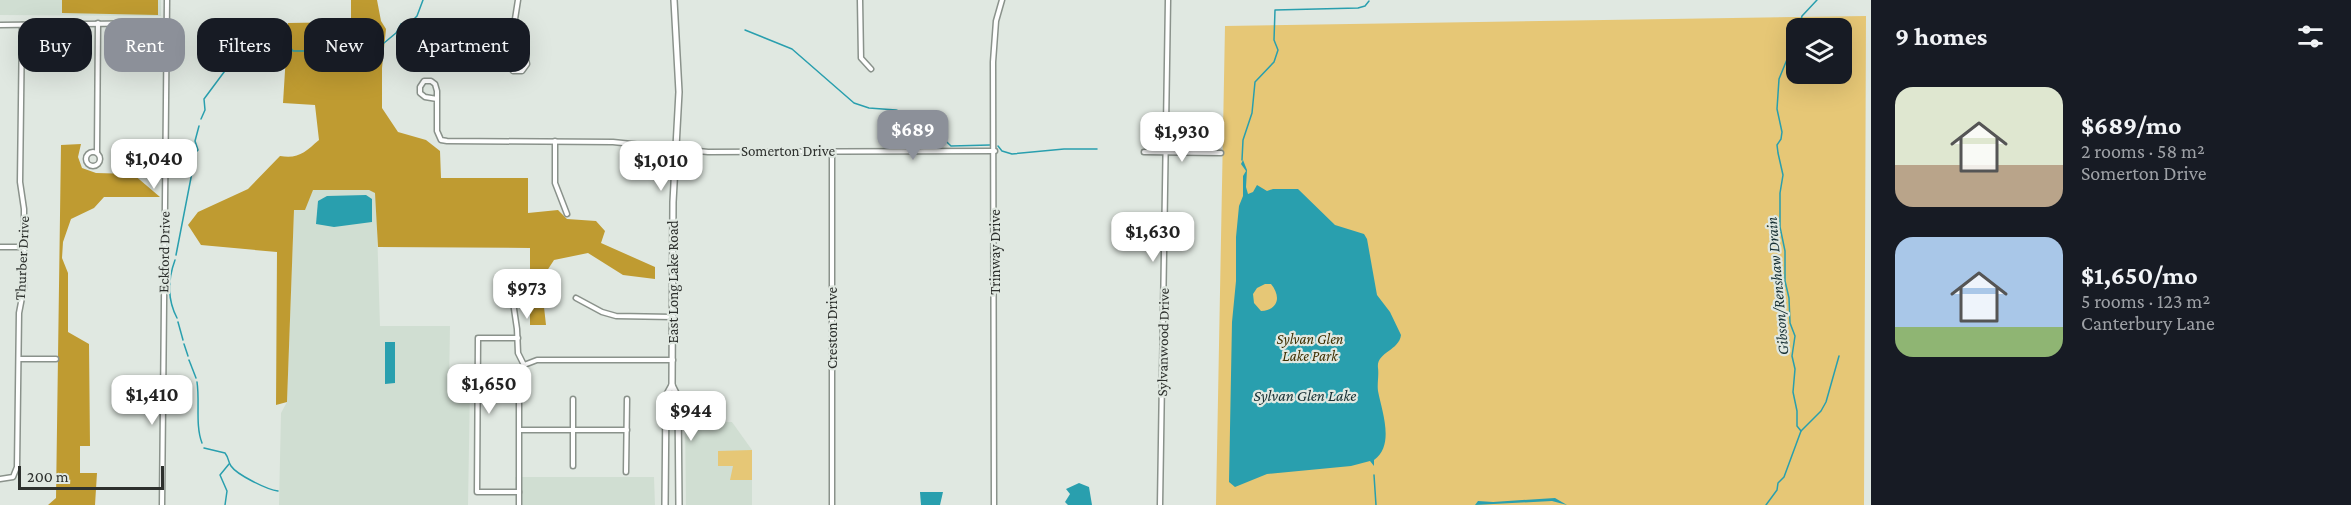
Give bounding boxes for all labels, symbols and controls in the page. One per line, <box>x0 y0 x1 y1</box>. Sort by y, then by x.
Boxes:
chip: Buy <box>18 18 92 72</box>
chip: Rent <box>104 18 185 72</box>
chip: Filters <box>197 18 292 72</box>
chip: New <box>304 18 384 72</box>
chip: Apartment <box>396 18 530 72</box>
map controls <box>1786 18 1852 84</box>
button: layers <box>1786 18 1852 84</box>
icon: filters <box>2294 20 2327 53</box>
text: 9 homes <box>1895 22 1987 51</box>
pin: $689 <box>877 110 949 161</box>
icon: home <box>1943 111 2015 183</box>
text: $689/mo <box>2081 111 2182 140</box>
pin: $1,930 <box>1133 112 1231 163</box>
text: $689 <box>891 118 935 140</box>
text: $1,930 <box>1154 120 1210 142</box>
pin: $1,040 <box>105 139 203 190</box>
text: 2 rooms · 58 m² <box>2081 140 2205 162</box>
pin: $1,010 <box>612 141 710 192</box>
street label: Somerton Drive <box>741 143 836 159</box>
text: $1,040 <box>125 147 183 169</box>
text: $1,010 <box>634 149 688 171</box>
text: Somerton Drive <box>2081 162 2207 184</box>
street label: Trinway Drive <box>987 209 1004 295</box>
street label: Eckford Drive <box>155 211 173 293</box>
pin: $1,630 <box>1104 212 1202 263</box>
street label: Thurber Drive <box>12 215 32 301</box>
water label: Gibson/Renshaw Drain <box>1762 216 1792 356</box>
street label: East Long Lake Road <box>665 220 682 344</box>
text: $1,630 <box>1125 220 1181 242</box>
icon: home <box>1943 261 2015 333</box>
text: $1,650/mo <box>2081 261 2198 290</box>
pin: $973 <box>491 269 563 320</box>
text: $973 <box>507 277 547 299</box>
street label: Creston Drive <box>824 287 840 369</box>
street label: Sylvanwood Drive <box>1154 287 1173 396</box>
text: 5 rooms · 123 m² <box>2081 290 2210 312</box>
text: Canterbury Lane <box>2081 312 2215 334</box>
park label: Sylvan Glen Lake Park <box>1277 331 1344 364</box>
pin: $1,650 <box>440 364 538 415</box>
text: $1,650 <box>461 372 517 394</box>
pin: $1,410 <box>103 375 201 426</box>
text: $1,410 <box>125 383 179 405</box>
water label: Sylvan Glen Lake <box>1254 387 1356 405</box>
pin: $944 <box>655 391 727 442</box>
text: $944 <box>670 399 712 421</box>
scale bar <box>18 463 164 490</box>
text: 200 m <box>27 468 69 485</box>

